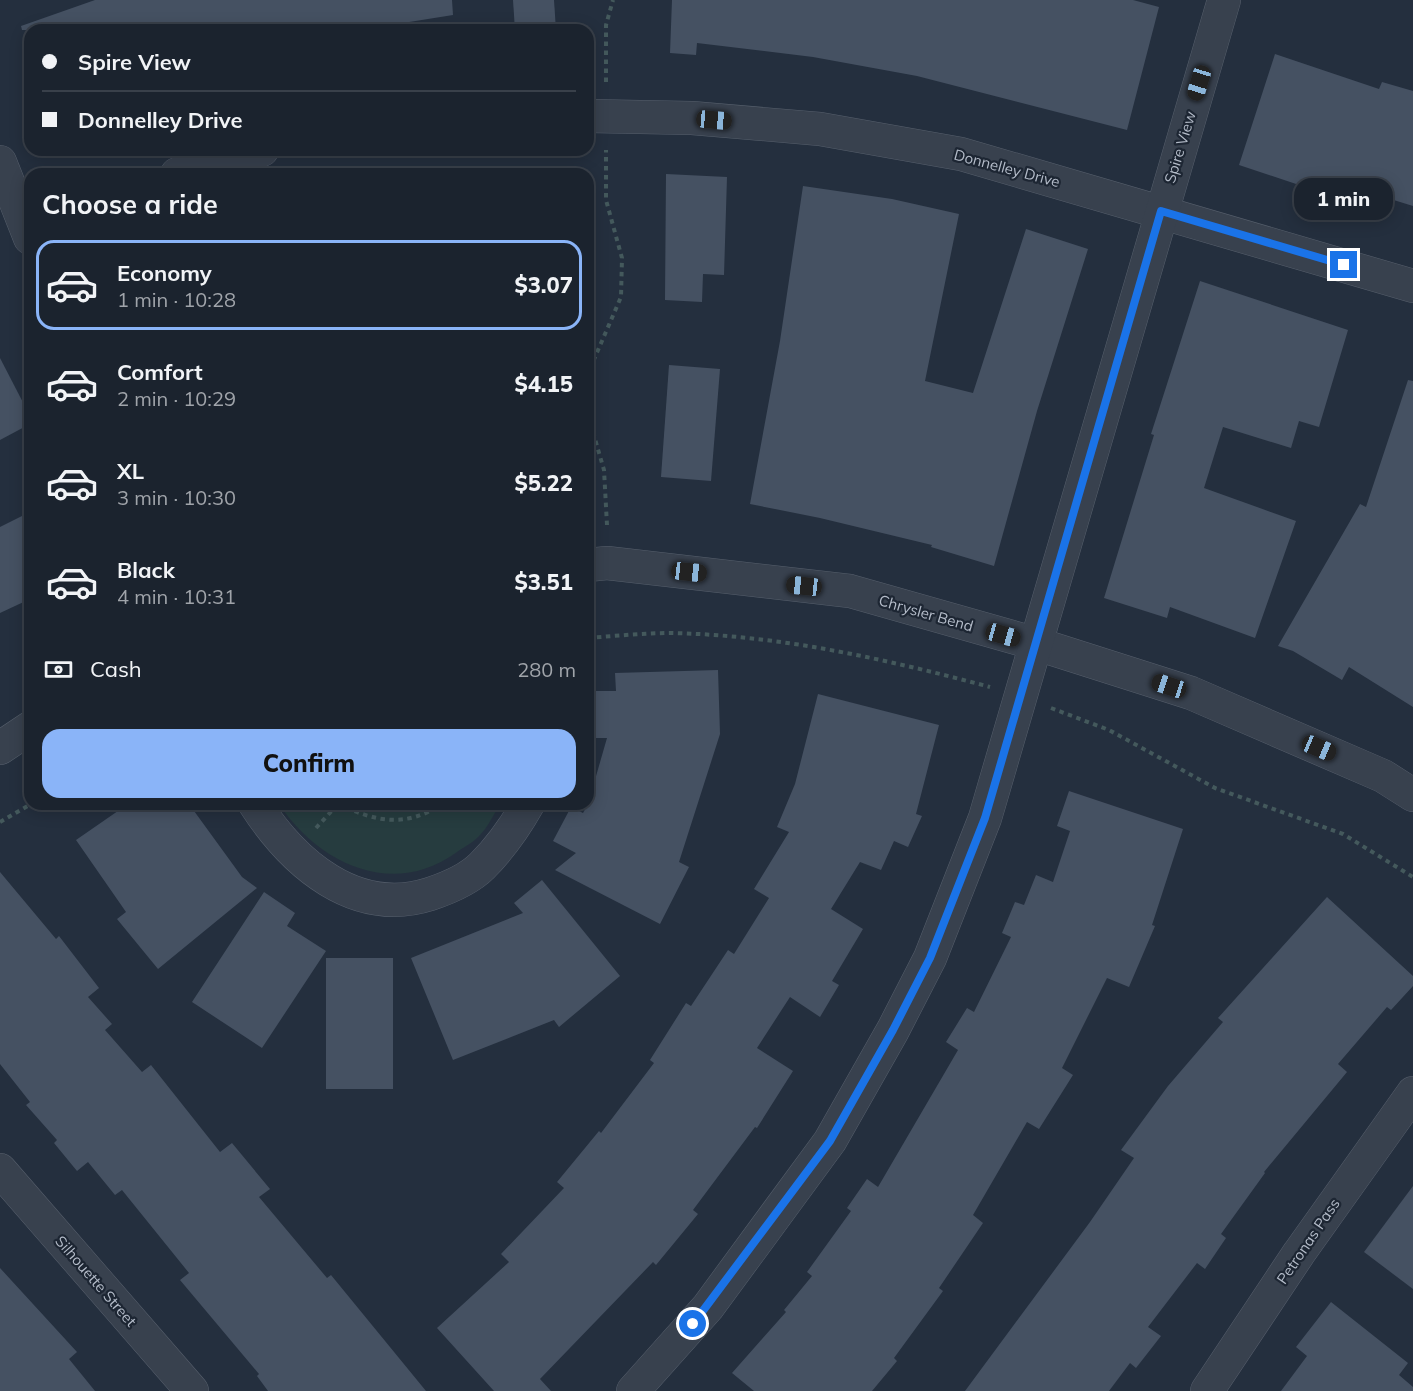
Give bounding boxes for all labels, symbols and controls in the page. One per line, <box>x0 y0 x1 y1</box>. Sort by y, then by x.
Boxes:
text: Spire View <box>78 48 191 76</box>
car <box>1185 63 1213 103</box>
text: Donnelley Drive <box>78 106 243 134</box>
car <box>695 109 733 131</box>
street label: Spire View <box>1160 109 1200 185</box>
street label: Donnelley Drive <box>952 145 1062 191</box>
callout: 1 min <box>1294 178 1394 220</box>
text: 1 min <box>1317 186 1370 211</box>
text: Choose a ride <box>42 187 218 221</box>
route end <box>1330 251 1357 278</box>
icon: car <box>45 258 99 312</box>
text: Economy <box>117 259 212 287</box>
text: $3.07 <box>514 271 573 299</box>
text: 1 min · 10:28 <box>117 287 236 312</box>
icon: car <box>45 357 99 411</box>
text: Comfort <box>117 358 203 386</box>
text: $4.15 <box>514 370 573 398</box>
text: 2 min · 10:29 <box>117 386 236 411</box>
icon: car <box>45 456 99 510</box>
text: XL <box>117 457 144 485</box>
text: $5.22 <box>514 469 573 497</box>
text: 3 min · 10:30 <box>117 485 236 510</box>
icon: car <box>45 555 99 609</box>
text: Black <box>117 556 175 584</box>
car <box>670 561 708 583</box>
text: $3.51 <box>514 568 573 596</box>
car <box>785 575 823 597</box>
text: 4 min · 10:31 <box>117 584 236 609</box>
street label: Chrysler Bend <box>877 590 975 636</box>
car <box>983 621 1023 649</box>
icon: cash <box>42 653 75 686</box>
text: Cash <box>90 655 142 683</box>
text: 280 m <box>517 657 576 682</box>
car <box>1149 672 1189 700</box>
button: Confirm <box>42 729 576 798</box>
car <box>1299 733 1339 763</box>
street label: Petronas Pass <box>1272 1195 1344 1287</box>
street label: Silhouette Street <box>51 1232 141 1330</box>
route start <box>679 1310 706 1337</box>

